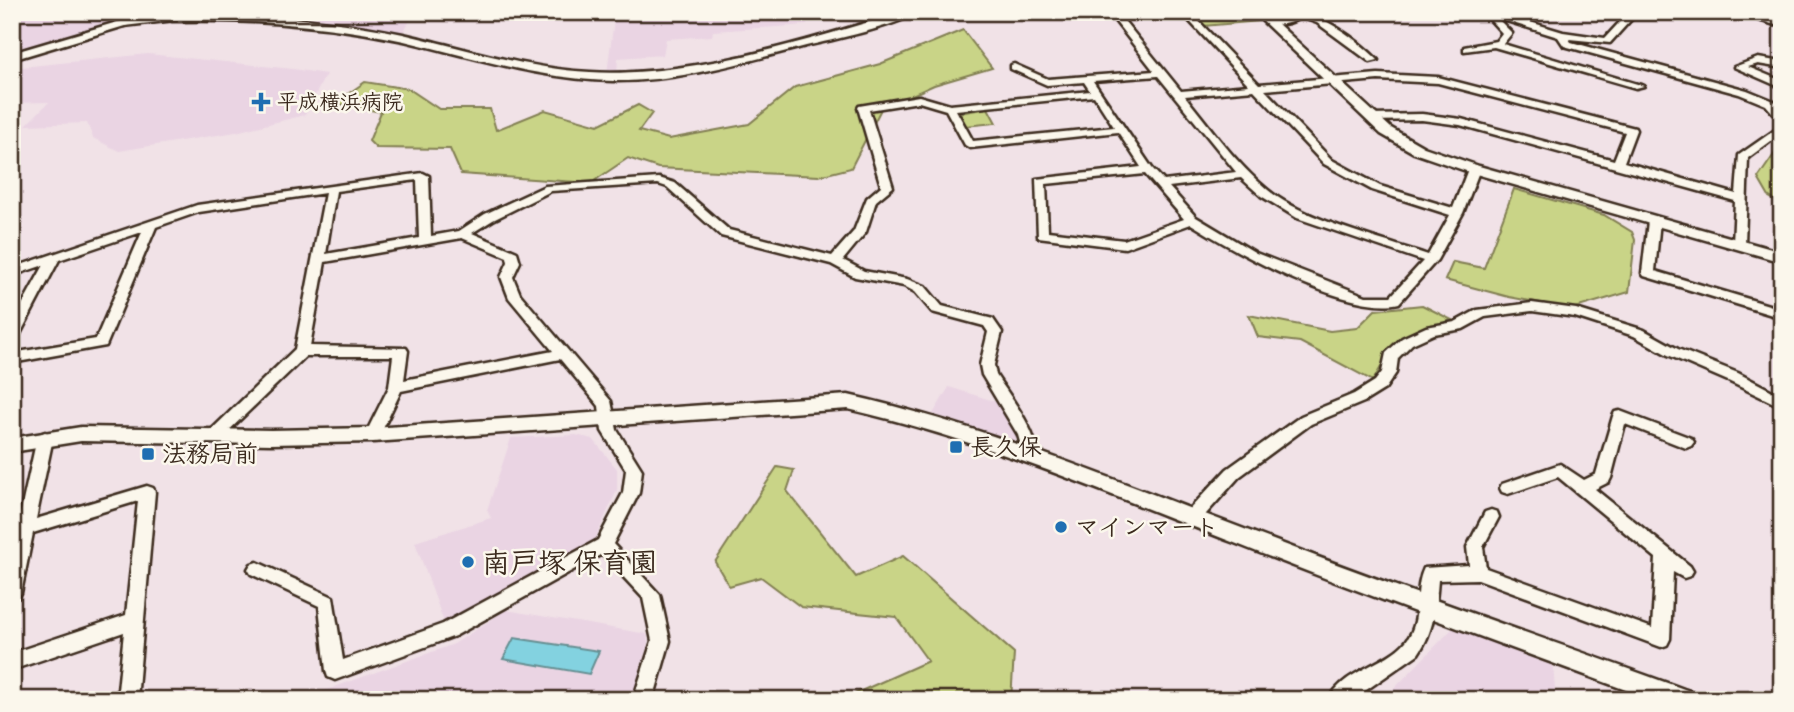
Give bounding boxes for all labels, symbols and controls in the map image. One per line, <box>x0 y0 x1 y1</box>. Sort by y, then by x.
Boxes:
place label: 平成横浜病院 <box>277 83 403 121</box>
marker: 平成横浜病院 <box>251 92 271 112</box>
place label: 長久保 <box>970 426 1042 468</box>
place label: 法務局前 <box>162 433 258 475</box>
marker: 長久保 <box>948 439 964 455</box>
marker: 法務局前 <box>140 446 156 462</box>
place label: マインマート <box>1075 506 1219 548</box>
marker: マインマート <box>1053 519 1069 535</box>
place label: 南戸塚 保育園 <box>482 538 657 587</box>
marker: 南戸塚 保育園 <box>460 554 476 570</box>

